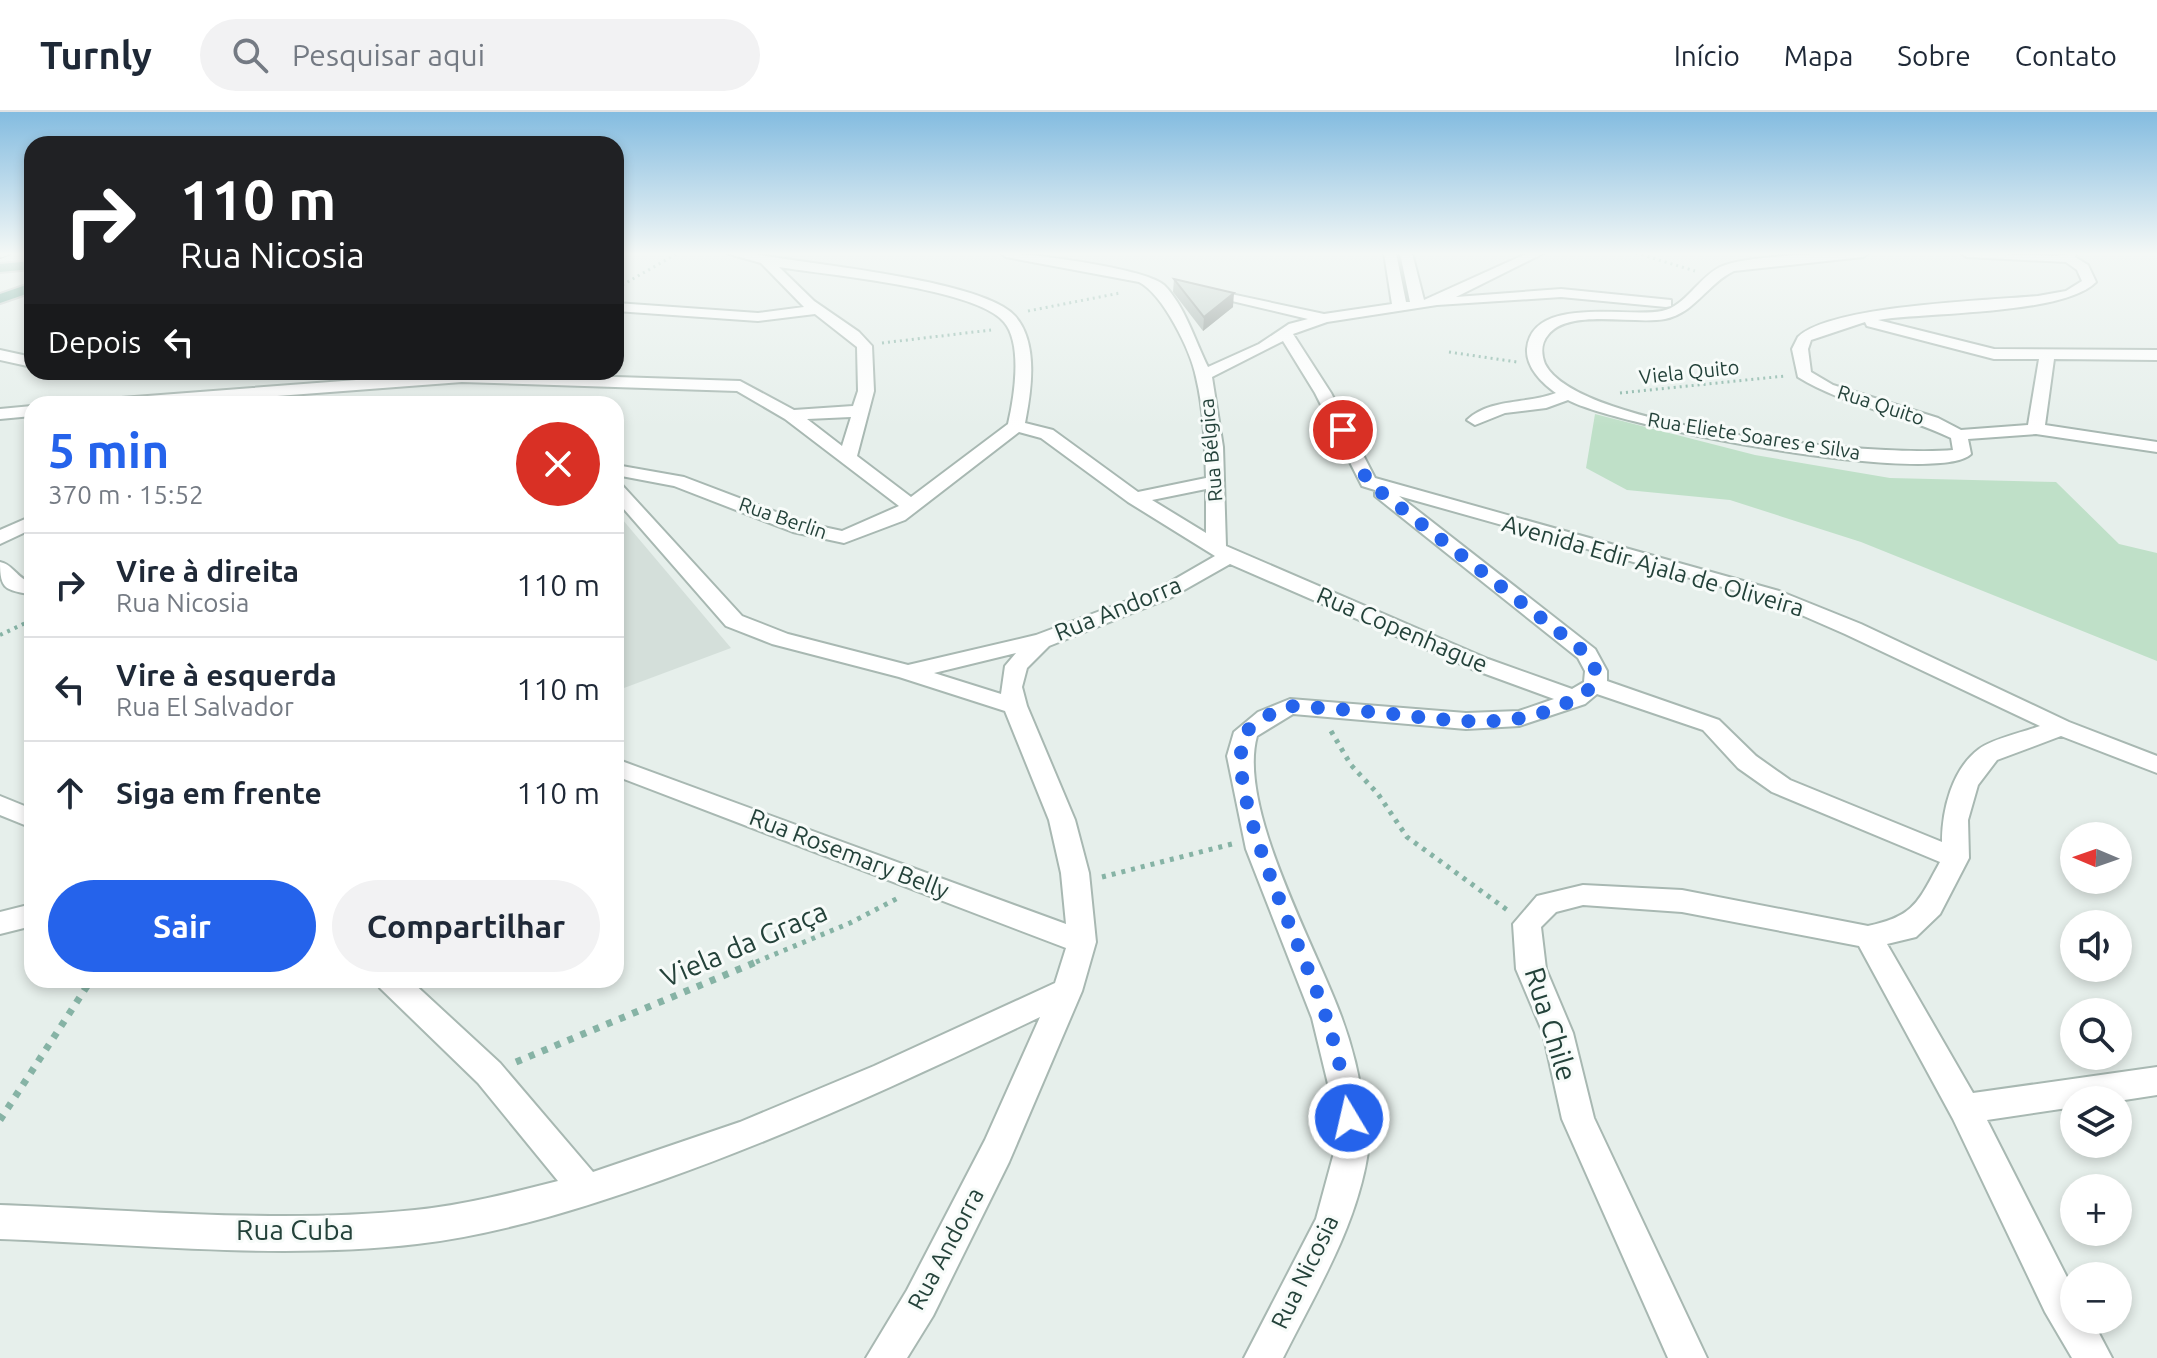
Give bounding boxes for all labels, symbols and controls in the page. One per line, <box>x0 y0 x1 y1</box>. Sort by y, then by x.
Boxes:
search box <box>200 19 760 91</box>
icon: search <box>228 33 272 77</box>
text: Turnly <box>40 34 152 76</box>
text: Pesquisar aqui <box>292 38 485 72</box>
text: Início <box>1674 40 1740 71</box>
text: Mapa <box>1784 40 1853 71</box>
text: Sobre <box>1897 40 1971 71</box>
text: Contato <box>2015 40 2117 71</box>
icon: right <box>48 168 152 272</box>
text: 110 m <box>180 168 336 231</box>
text: Rua Nicosia <box>180 234 365 275</box>
icon: left <box>157 320 201 364</box>
text: Depois <box>48 325 141 359</box>
street label: Viela Quito <box>1638 355 1740 388</box>
street label: Rua Quito <box>1835 380 1928 429</box>
pin <box>1309 396 1377 464</box>
street label: Rua Bélgica <box>1195 397 1226 503</box>
street label: Rua Eliete Soares e Silva <box>1646 407 1862 464</box>
icon: arrive <box>1321 408 1365 452</box>
button: close <box>516 422 600 506</box>
text: 5 min <box>48 423 169 477</box>
text: 370 m · 15:52 <box>48 480 204 509</box>
street label: Rua Berlin <box>736 492 830 543</box>
street label: Avenida Edir Ajala de Oliveira <box>1499 509 1807 622</box>
text: Vire à direita <box>116 554 299 588</box>
icon: right <box>48 563 92 607</box>
text: 110 m <box>516 568 600 602</box>
street label: Rua Andorra <box>1050 571 1185 646</box>
street label: Rua Copenhague <box>1313 581 1492 678</box>
text: Rua Nicosia <box>116 588 249 617</box>
text: Vire à esquerda <box>116 658 337 692</box>
icon: left <box>48 667 92 711</box>
text: 110 m <box>516 672 600 706</box>
text: Rua El Salvador <box>116 692 294 721</box>
icon: ahead <box>48 771 92 815</box>
text: Siga em frente <box>116 776 322 810</box>
text: 110 m <box>516 776 600 810</box>
street label: Rua Rosemary Belly <box>746 803 953 904</box>
north arrow <box>2060 822 2132 894</box>
map controls <box>2060 822 2132 1334</box>
button: Sair <box>48 880 316 972</box>
button: Compartilhar <box>332 880 600 972</box>
street label: Viela da Graça <box>656 895 831 992</box>
button: sound <box>2060 910 2132 982</box>
street label: Rua Chile <box>1520 963 1583 1084</box>
button: search <box>2060 998 2132 1070</box>
position arrow <box>1307 1076 1391 1160</box>
button: layers <box>2060 1086 2132 1158</box>
button: + <box>2060 1174 2132 1246</box>
street label: Rua Andorra <box>902 1183 989 1314</box>
street label: Rua Nicosia <box>1265 1211 1344 1333</box>
street label: Rua Cuba <box>236 1214 354 1245</box>
button: − <box>2060 1262 2132 1334</box>

